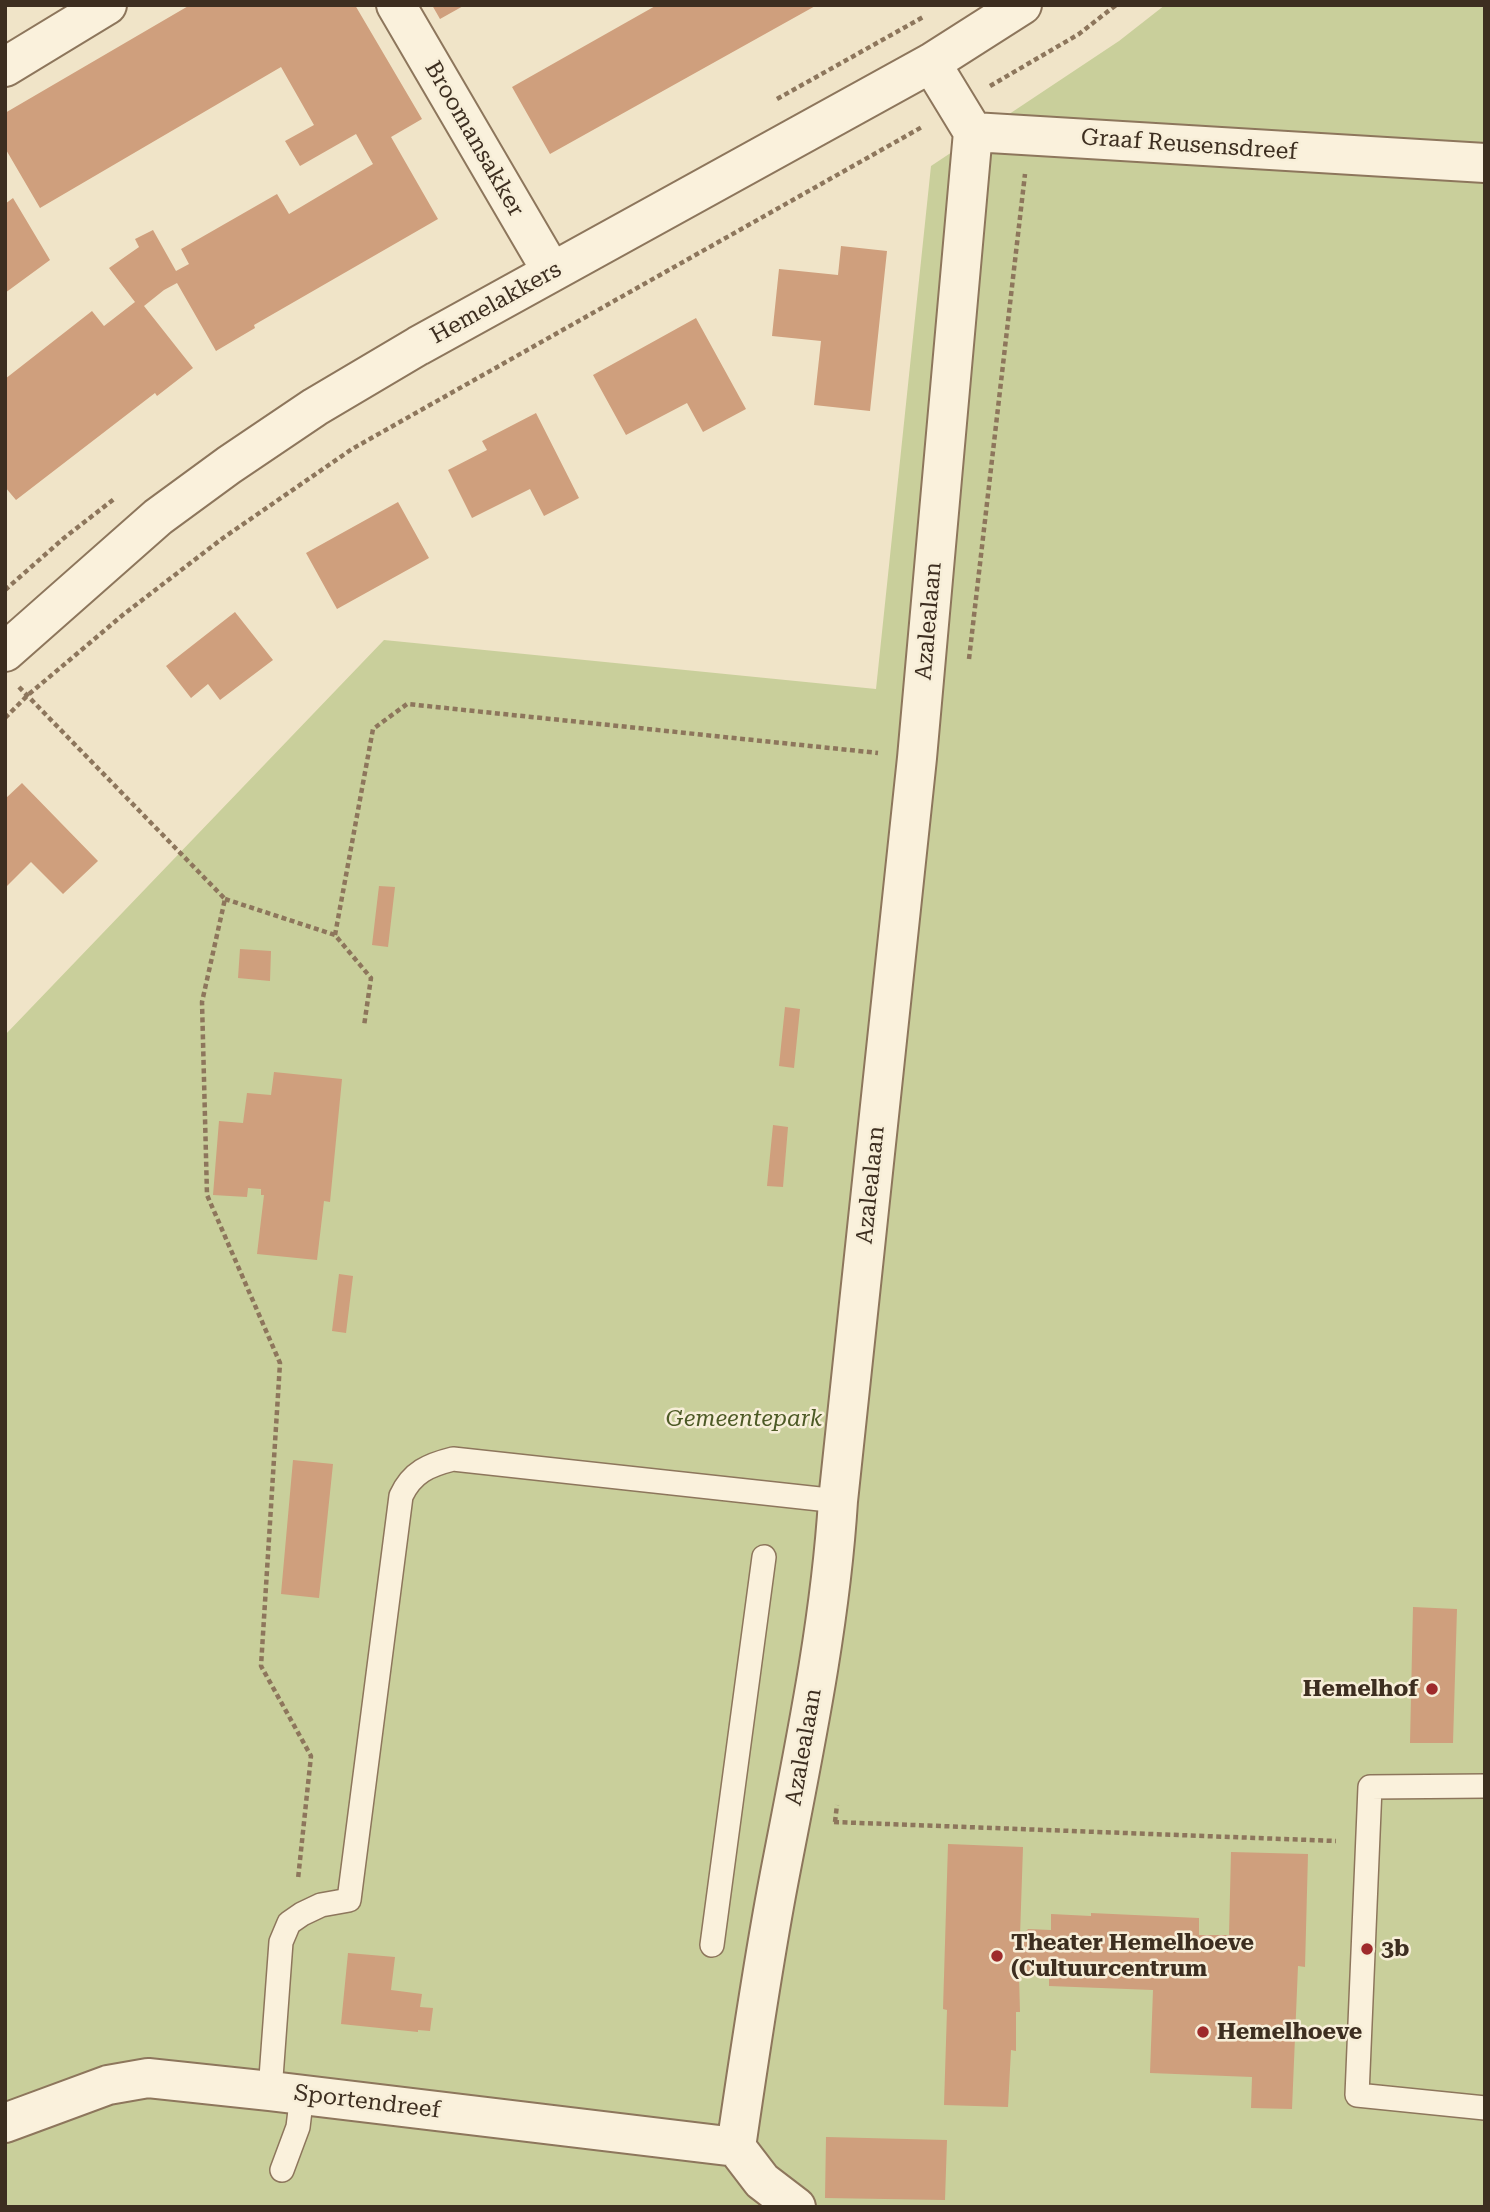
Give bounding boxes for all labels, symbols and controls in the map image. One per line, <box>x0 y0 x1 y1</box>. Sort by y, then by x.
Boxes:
street label: Broomansakker <box>418 57 530 221</box>
street label: Graaf Reusensdreef <box>1080 124 1298 166</box>
street label: Hemelakkers <box>426 256 566 350</box>
street label: Azalealaan <box>910 561 948 681</box>
street label: Azalealaan <box>851 1125 891 1245</box>
park label: Gemeentepark <box>666 1405 822 1433</box>
place label: Hemelhof <box>1303 1675 1418 1703</box>
marker: Hemelhof <box>1424 1681 1440 1697</box>
street label: Azalealaan <box>780 1686 828 1808</box>
place label: Theater Hemelhoeve (Cultuurcentrum <box>1011 1929 1254 1983</box>
place label: 3b <box>1381 1935 1409 1963</box>
marker: 3b <box>1359 1941 1375 1957</box>
marker: Theater Hemelhoeve (Cultuurcentrum <box>989 1948 1005 1964</box>
place label: Hemelhoeve <box>1217 2018 1362 2046</box>
marker: Hemelhoeve <box>1195 2024 1211 2040</box>
street label: Sportendreef <box>292 2079 442 2125</box>

